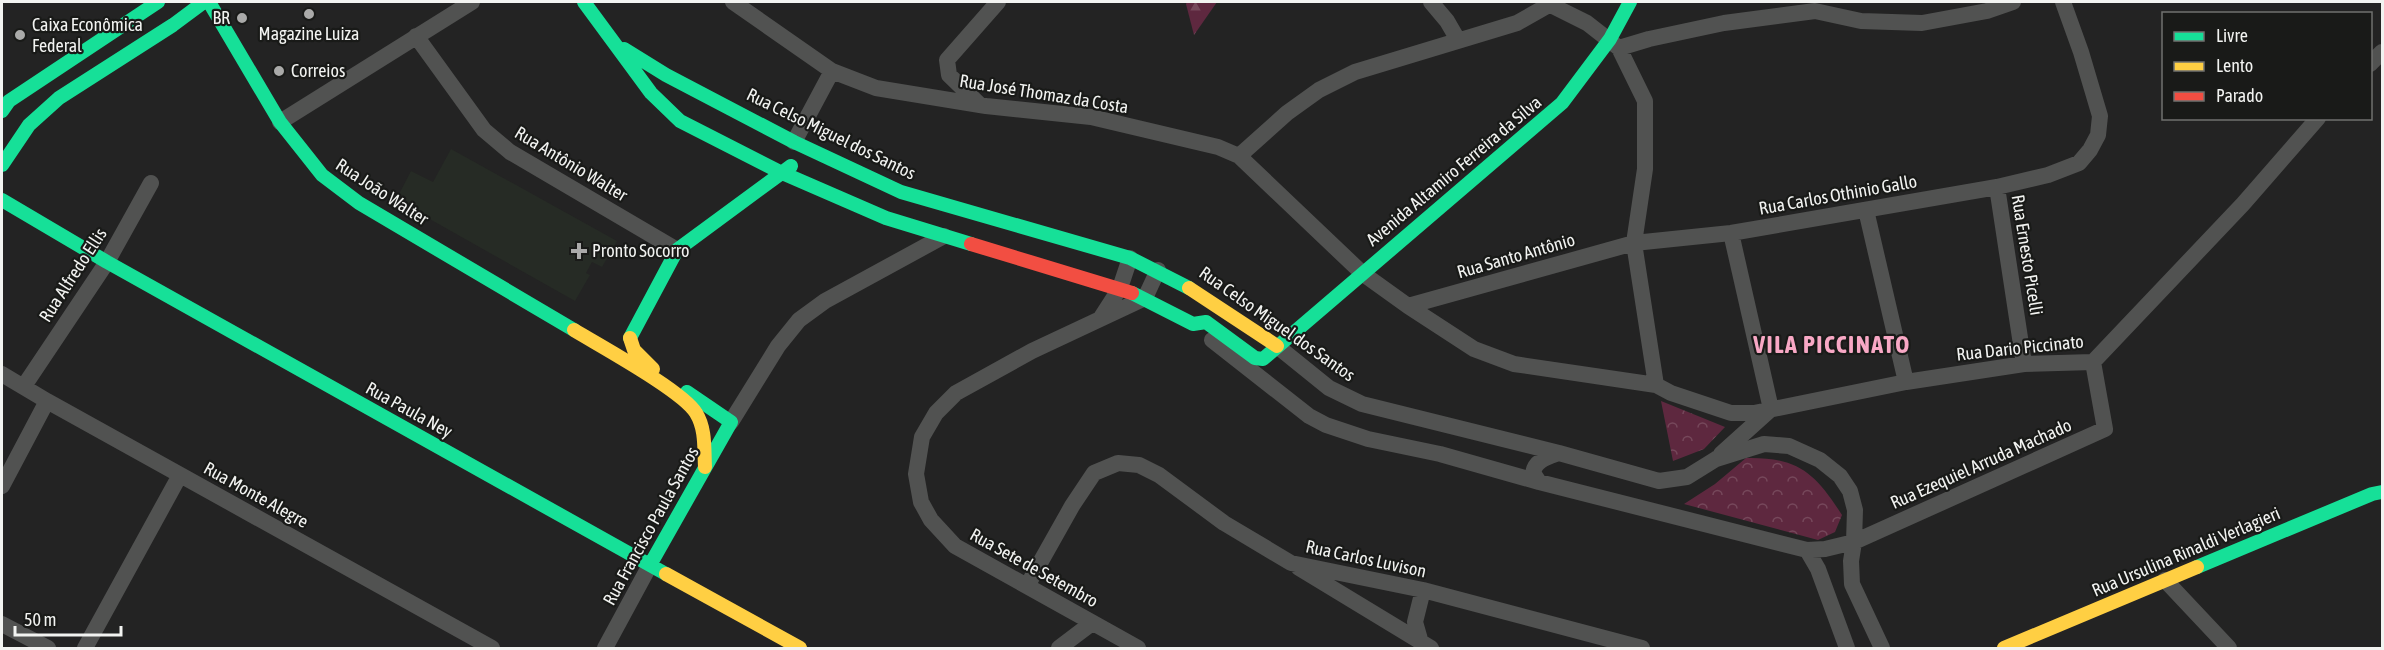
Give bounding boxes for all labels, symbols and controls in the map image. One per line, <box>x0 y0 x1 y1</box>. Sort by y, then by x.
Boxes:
place label: BR <box>212 7 230 28</box>
marker: Magazine Luiza <box>302 7 316 21</box>
marker: BR <box>235 11 249 25</box>
legend <box>2162 12 2372 120</box>
place label: Caixa Econômica Federal <box>32 14 143 56</box>
place label: Magazine Luiza <box>259 23 359 44</box>
text: Livre <box>2216 25 2248 46</box>
marker: Caixa Econômica Federal <box>13 28 27 42</box>
text: Lento <box>2216 55 2253 76</box>
place label: Correios <box>291 60 345 81</box>
marker: Correios <box>272 64 286 78</box>
street label: Rua José Thomaz da Costa <box>958 70 1130 117</box>
street label: Rua Celso Miguel dos Santos <box>743 84 919 184</box>
text: Parado <box>2216 85 2263 106</box>
street label: Avenida Altamiro Ferreira da Silva <box>1362 91 1545 250</box>
street label: Rua Antônio Walter <box>511 122 632 206</box>
street label: Rua João Walter <box>332 154 433 230</box>
street label: Rua Carlos Othinio Gallo <box>1757 170 1919 219</box>
street label: Rua Ernesto Picelli <box>2008 193 2047 317</box>
street label: Rua Alfredo Ellis <box>34 224 111 326</box>
street label: Rua Santo Antônio <box>1455 229 1577 282</box>
place label: Pronto Socorro <box>592 240 689 261</box>
marker: Pronto Socorro <box>570 242 588 260</box>
street label: Rua Celso Miguel dos Santos <box>1195 262 1359 385</box>
street label: Rua Dario Piccinato <box>1955 330 2085 365</box>
district label: VILA PICCINATO <box>1752 331 1911 358</box>
street label: Rua Paula Ney <box>362 377 456 442</box>
street label: Rua Ezequiel Arruda Machado <box>1887 414 2075 513</box>
street label: Rua Francisco Paula Santos <box>598 443 703 609</box>
street label: Rua Monte Alegre <box>200 457 312 532</box>
street label: Rua Ursulina Rinaldi Verlagieri <box>2089 502 2283 601</box>
street label: Rua Sete de Setembro <box>967 524 1102 611</box>
street label: Rua Carlos Luvison <box>1304 535 1428 582</box>
scale bar <box>15 599 122 637</box>
text: 50 m <box>24 609 56 630</box>

